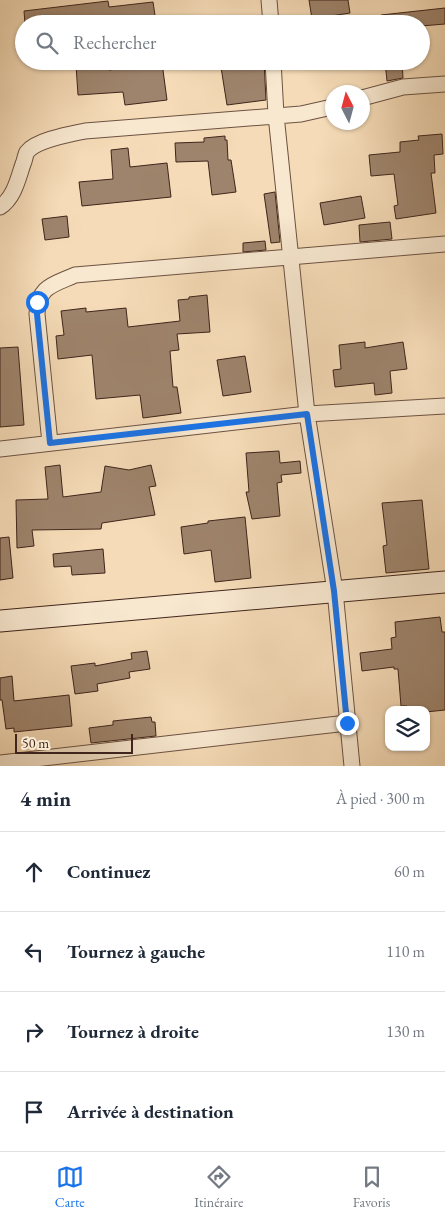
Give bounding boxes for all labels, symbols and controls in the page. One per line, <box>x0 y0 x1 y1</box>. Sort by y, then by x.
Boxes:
search box <box>15 15 430 70</box>
icon: search <box>33 29 61 57</box>
text: Rechercher <box>73 30 156 55</box>
north arrow <box>325 85 370 130</box>
route start <box>26 291 49 314</box>
map controls <box>385 706 430 751</box>
button: layers <box>385 706 430 751</box>
route end <box>336 712 359 735</box>
scale bar <box>15 731 132 754</box>
text: 50 m <box>22 734 49 752</box>
text: 4 min <box>20 785 71 812</box>
text: À pied · 300 m <box>336 788 425 809</box>
icon: ahead <box>20 858 48 886</box>
text: Continuez <box>67 859 151 884</box>
text: 60 m <box>394 861 425 882</box>
icon: left <box>20 938 48 966</box>
text: Tournez à gauche <box>67 939 205 964</box>
text: 110 m <box>386 941 425 962</box>
icon: right <box>20 1018 48 1046</box>
text: Tournez à droite <box>67 1019 199 1044</box>
text: 130 m <box>386 1021 425 1042</box>
icon: arrive <box>20 1098 48 1126</box>
text: Arrivée à destination <box>67 1099 234 1124</box>
tab: Carte <box>55 1163 85 1211</box>
tab: Itinéraire <box>194 1163 243 1211</box>
tab: Favoris <box>353 1163 390 1211</box>

